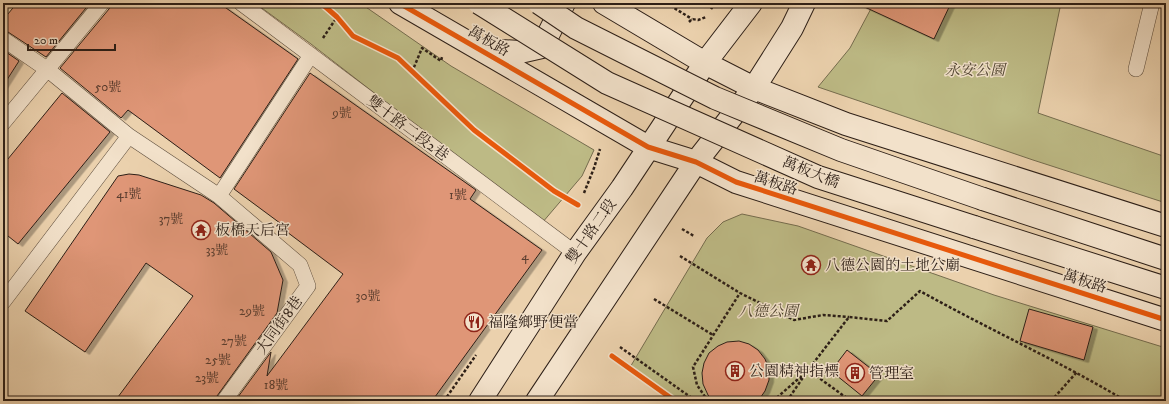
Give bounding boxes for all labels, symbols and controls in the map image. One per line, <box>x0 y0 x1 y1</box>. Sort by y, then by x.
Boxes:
street label: 萬板路 <box>465 22 513 61</box>
scale bar <box>28 26 115 52</box>
text: 20 m <box>34 33 58 48</box>
park label: 永安公園 <box>945 61 1007 80</box>
house number: 50號 <box>95 79 121 95</box>
street label: 雙十路二段2巷 <box>363 92 452 165</box>
house number: 9號 <box>331 105 352 121</box>
street label: 萬板大橋 <box>779 152 842 193</box>
street label: 萬板路 <box>752 167 800 199</box>
house number: 41號 <box>116 186 142 202</box>
house number: 1號 <box>449 187 467 203</box>
street label: 雙十路二段 <box>562 195 621 267</box>
house number: 37號 <box>159 211 183 227</box>
temple icon: 板橋天后宮 <box>190 219 212 241</box>
place label: 板橋天后宮 <box>215 221 290 240</box>
house number: 33號 <box>206 242 228 258</box>
house number: 4 <box>521 248 529 264</box>
temple icon: 八德公園的土地公廟 <box>800 254 822 276</box>
place label: 八德公園的土地公廟 <box>825 256 960 275</box>
street label: 萬板路 <box>1061 265 1109 297</box>
house number: 30號 <box>356 288 380 304</box>
street label: 大同街8巷 <box>252 292 307 358</box>
park label: 八德公園 <box>738 302 800 321</box>
house number: 29號 <box>239 303 265 319</box>
restaurant icon: 福隆鄉野便當 <box>463 311 485 333</box>
place label: 福隆鄉野便當 <box>488 313 578 332</box>
house number: 27號 <box>221 333 247 349</box>
house number: 25號 <box>205 352 231 368</box>
building icon: 公園精神指標 <box>724 360 746 382</box>
place label: 公園精神指標 <box>749 362 839 381</box>
building icon: 管理室 <box>844 362 866 384</box>
place label: 管理室 <box>869 364 914 383</box>
house number: 23號 <box>195 370 219 386</box>
house number: 18號 <box>264 377 288 393</box>

